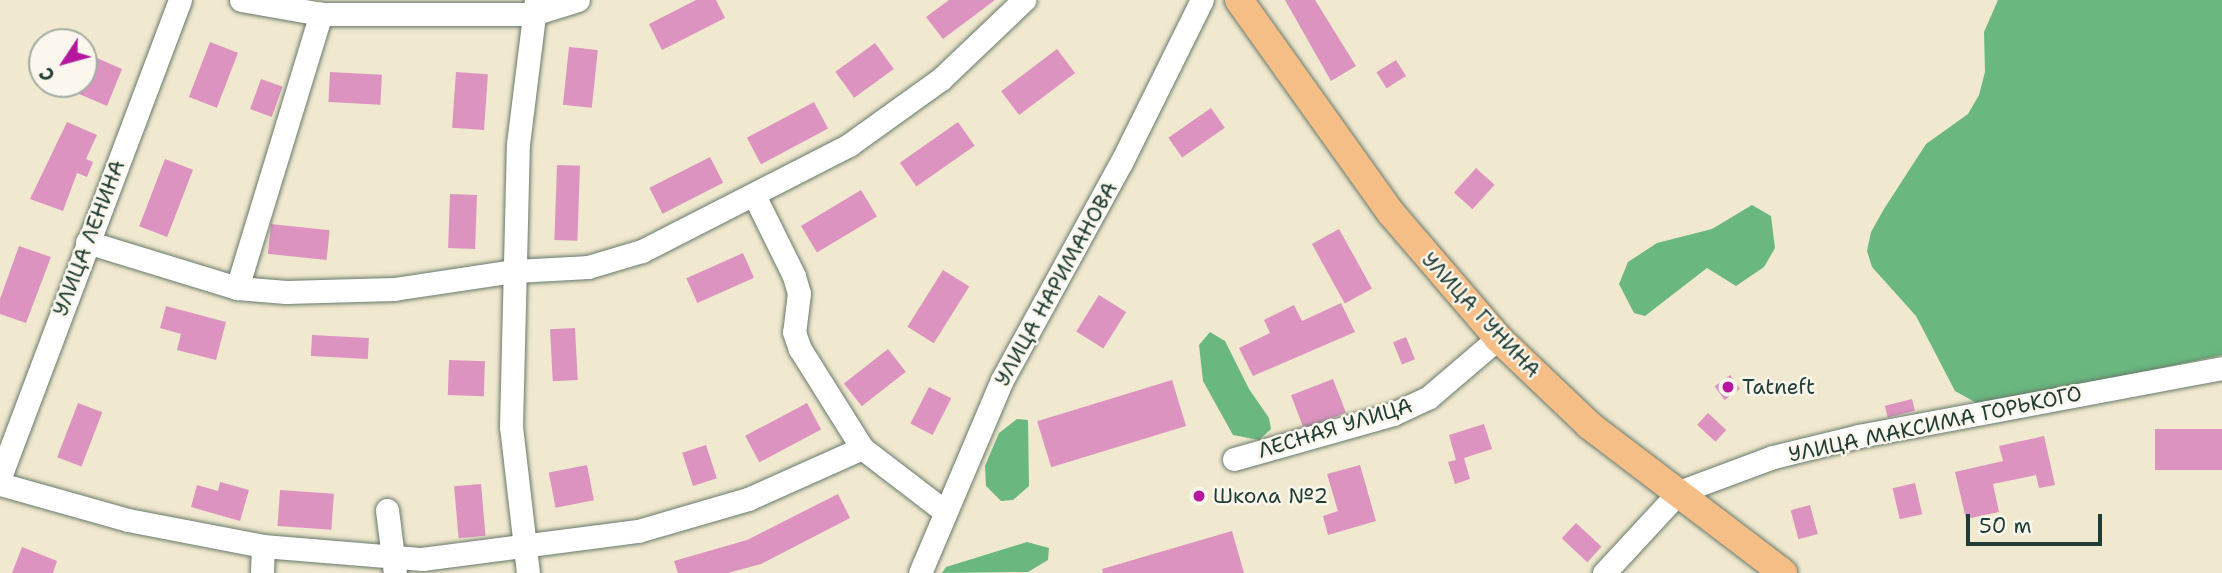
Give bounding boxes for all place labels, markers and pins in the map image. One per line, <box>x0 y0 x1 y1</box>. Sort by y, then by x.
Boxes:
place label: Tatneft <box>1742 374 1815 400</box>
marker: Tatneft <box>1720 379 1736 395</box>
place label: Школа №2 <box>1213 483 1328 509</box>
marker: Школа №2 <box>1191 488 1207 504</box>

